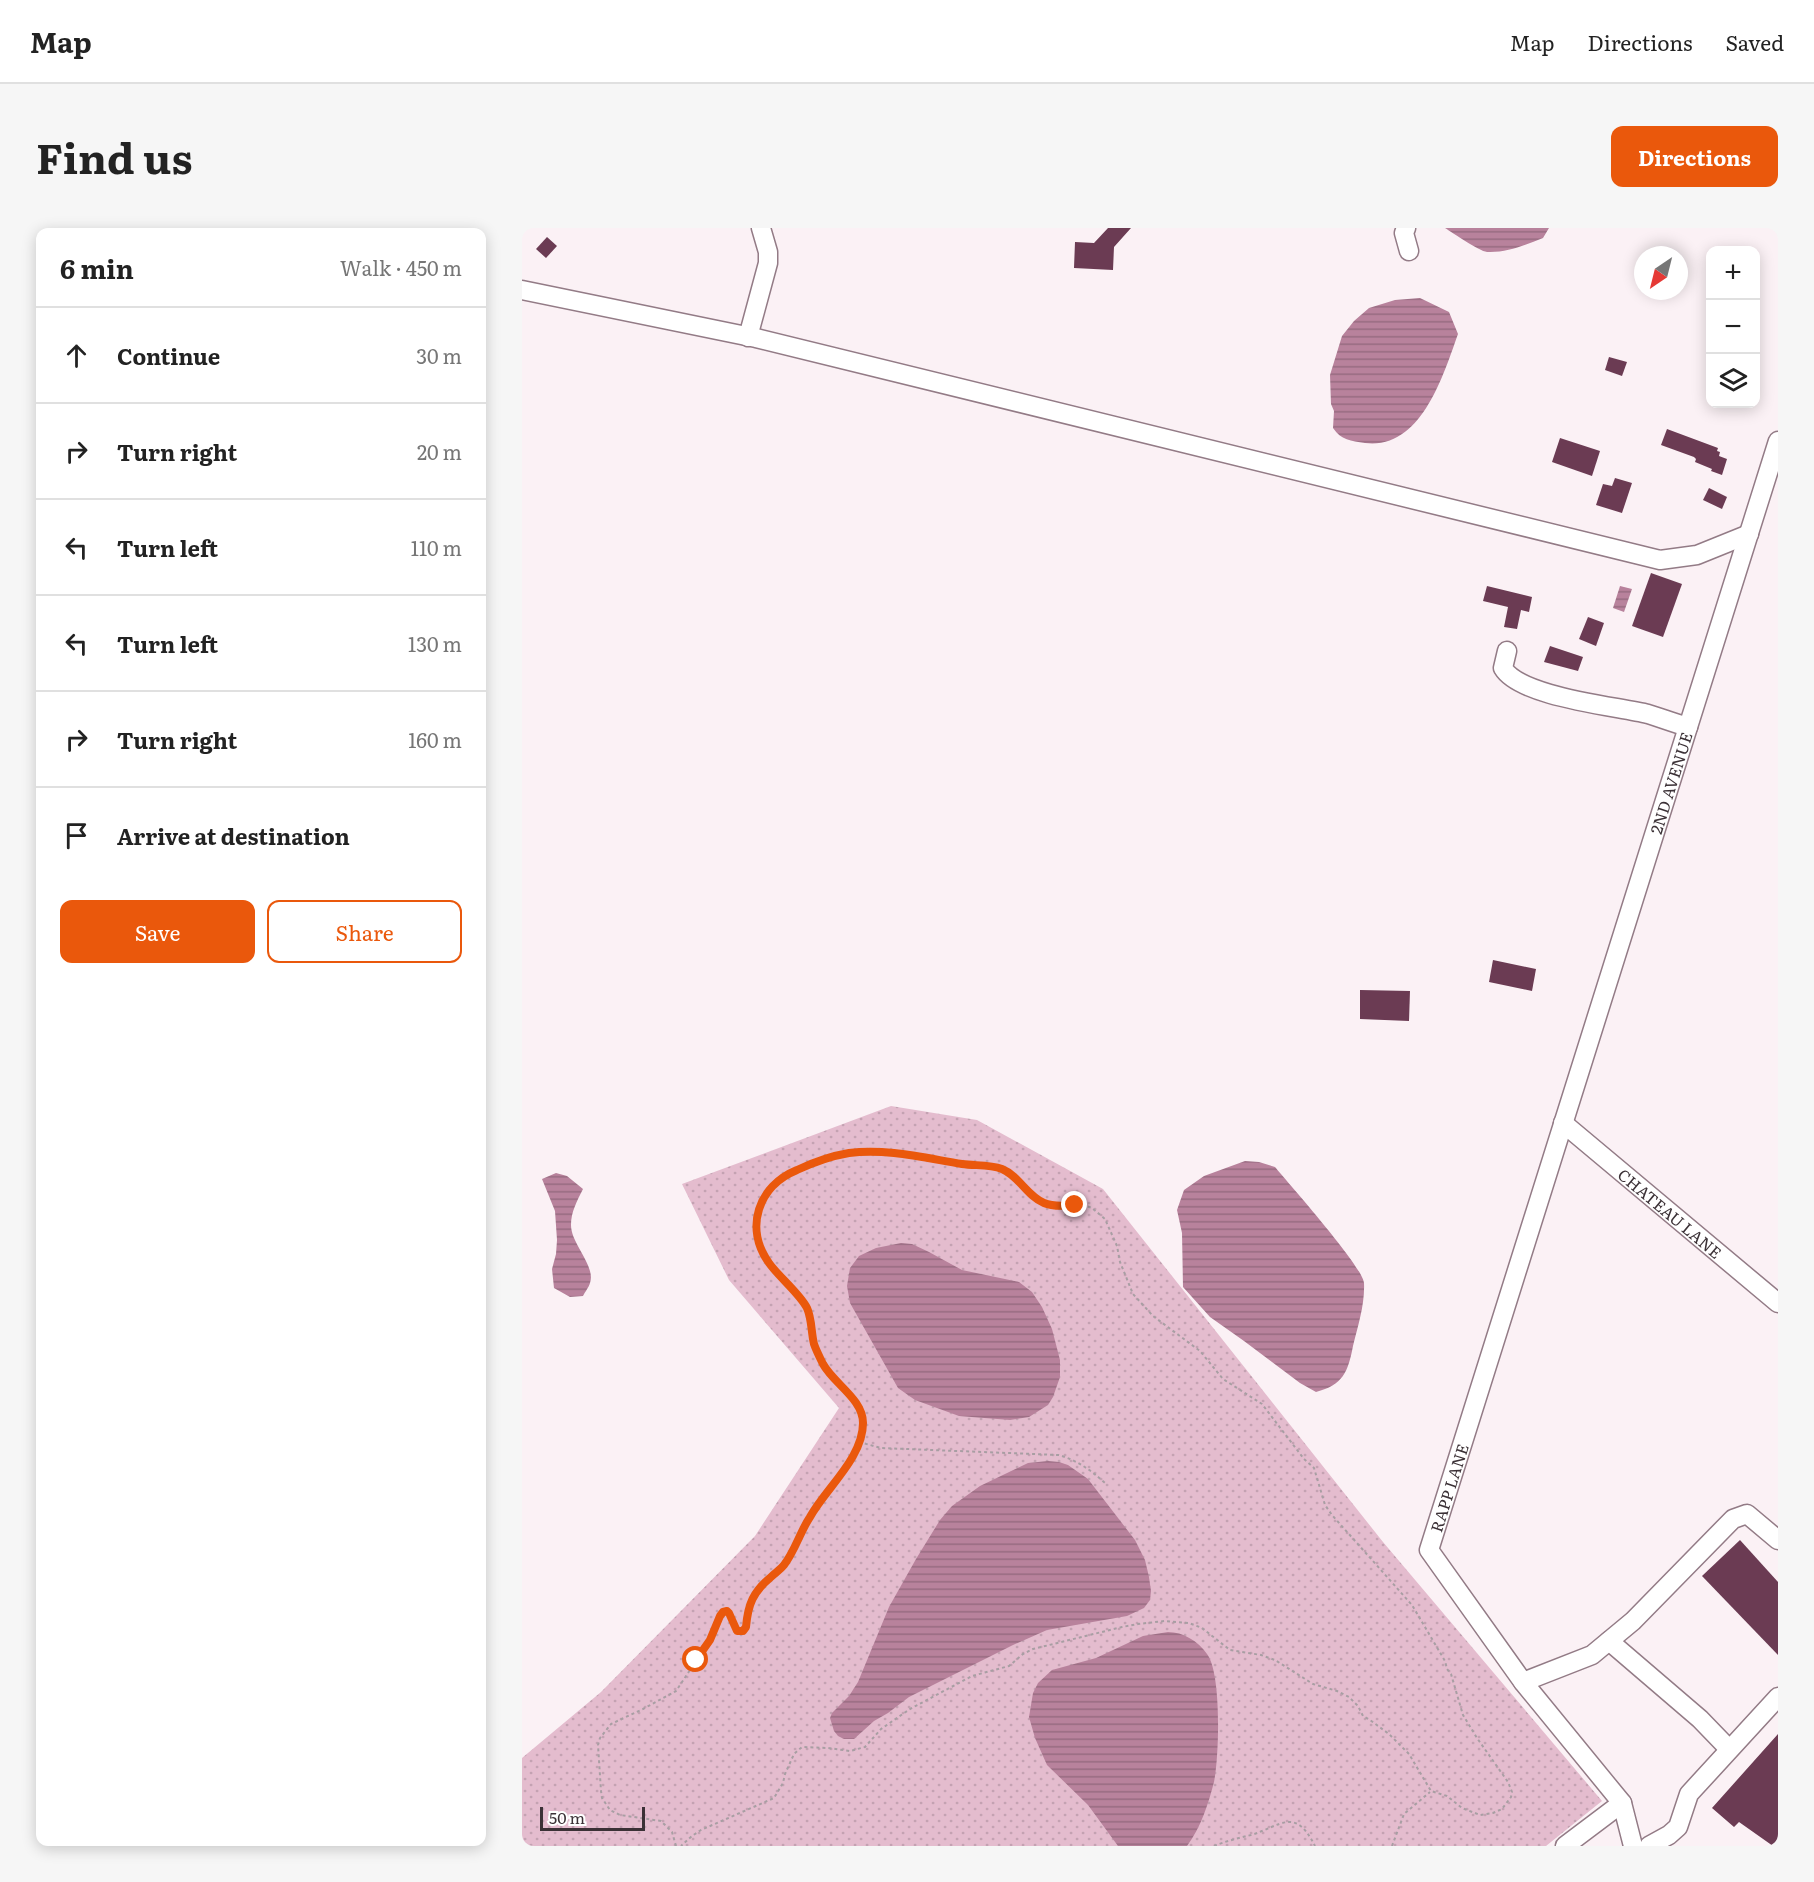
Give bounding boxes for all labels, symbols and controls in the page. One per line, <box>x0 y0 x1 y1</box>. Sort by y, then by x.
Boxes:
text: Map <box>30 20 92 62</box>
text: Map <box>1510 26 1555 57</box>
text: Directions <box>1588 26 1693 57</box>
text: Saved <box>1726 26 1784 57</box>
text: Find us <box>36 125 193 187</box>
button: Directions <box>1611 126 1778 187</box>
north arrow <box>1634 246 1688 300</box>
map controls <box>1706 246 1760 408</box>
button: + <box>1706 246 1760 300</box>
text: 6 min <box>60 248 134 287</box>
text: Walk · 450 m <box>340 252 462 282</box>
button: − <box>1706 300 1760 354</box>
icon: ahead <box>60 339 93 372</box>
text: Continue <box>117 339 220 372</box>
text: 30 m <box>416 340 462 370</box>
button: layers <box>1706 354 1760 408</box>
icon: right <box>60 435 93 468</box>
text: Turn right <box>117 435 237 468</box>
text: 20 m <box>417 436 462 466</box>
icon: left <box>60 531 93 564</box>
text: Turn left <box>117 531 218 564</box>
text: 110 m <box>411 532 462 562</box>
icon: left <box>60 627 93 660</box>
text: Turn left <box>117 627 218 660</box>
text: 130 m <box>408 628 462 658</box>
icon: right <box>60 723 93 756</box>
text: Turn right <box>117 723 237 756</box>
text: 160 m <box>408 724 462 754</box>
street label: 2ND AVENUE <box>1643 729 1698 837</box>
icon: arrive <box>60 819 93 852</box>
text: Arrive at destination <box>117 819 350 852</box>
button: Save <box>60 900 255 963</box>
button: Share <box>267 900 462 963</box>
street label: CHATEAU LANE <box>1613 1162 1728 1264</box>
route end <box>1061 1191 1087 1217</box>
street label: RAPP LANE <box>1423 1441 1474 1535</box>
route start <box>682 1646 708 1672</box>
scale bar <box>540 1804 645 1832</box>
text: 50 m <box>549 1805 585 1829</box>

